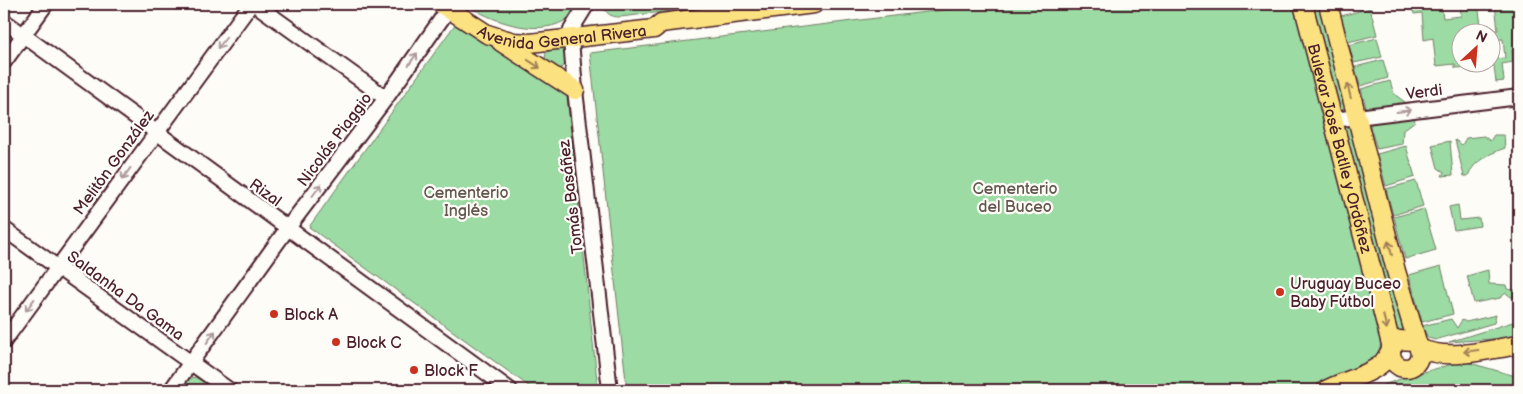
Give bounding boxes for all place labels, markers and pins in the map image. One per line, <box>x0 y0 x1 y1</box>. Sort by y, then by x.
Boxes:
place label: Uruguay Buceo Baby Fútbol <box>1290 275 1401 312</box>
marker: Uruguay Buceo Baby Fútbol <box>1274 286 1286 298</box>
place label: Block A <box>284 306 338 325</box>
marker: Block A <box>268 308 280 320</box>
place label: Block C <box>346 334 402 353</box>
marker: Block C <box>330 336 342 348</box>
place label: Block F <box>424 362 478 381</box>
marker: Block F <box>408 364 420 376</box>

